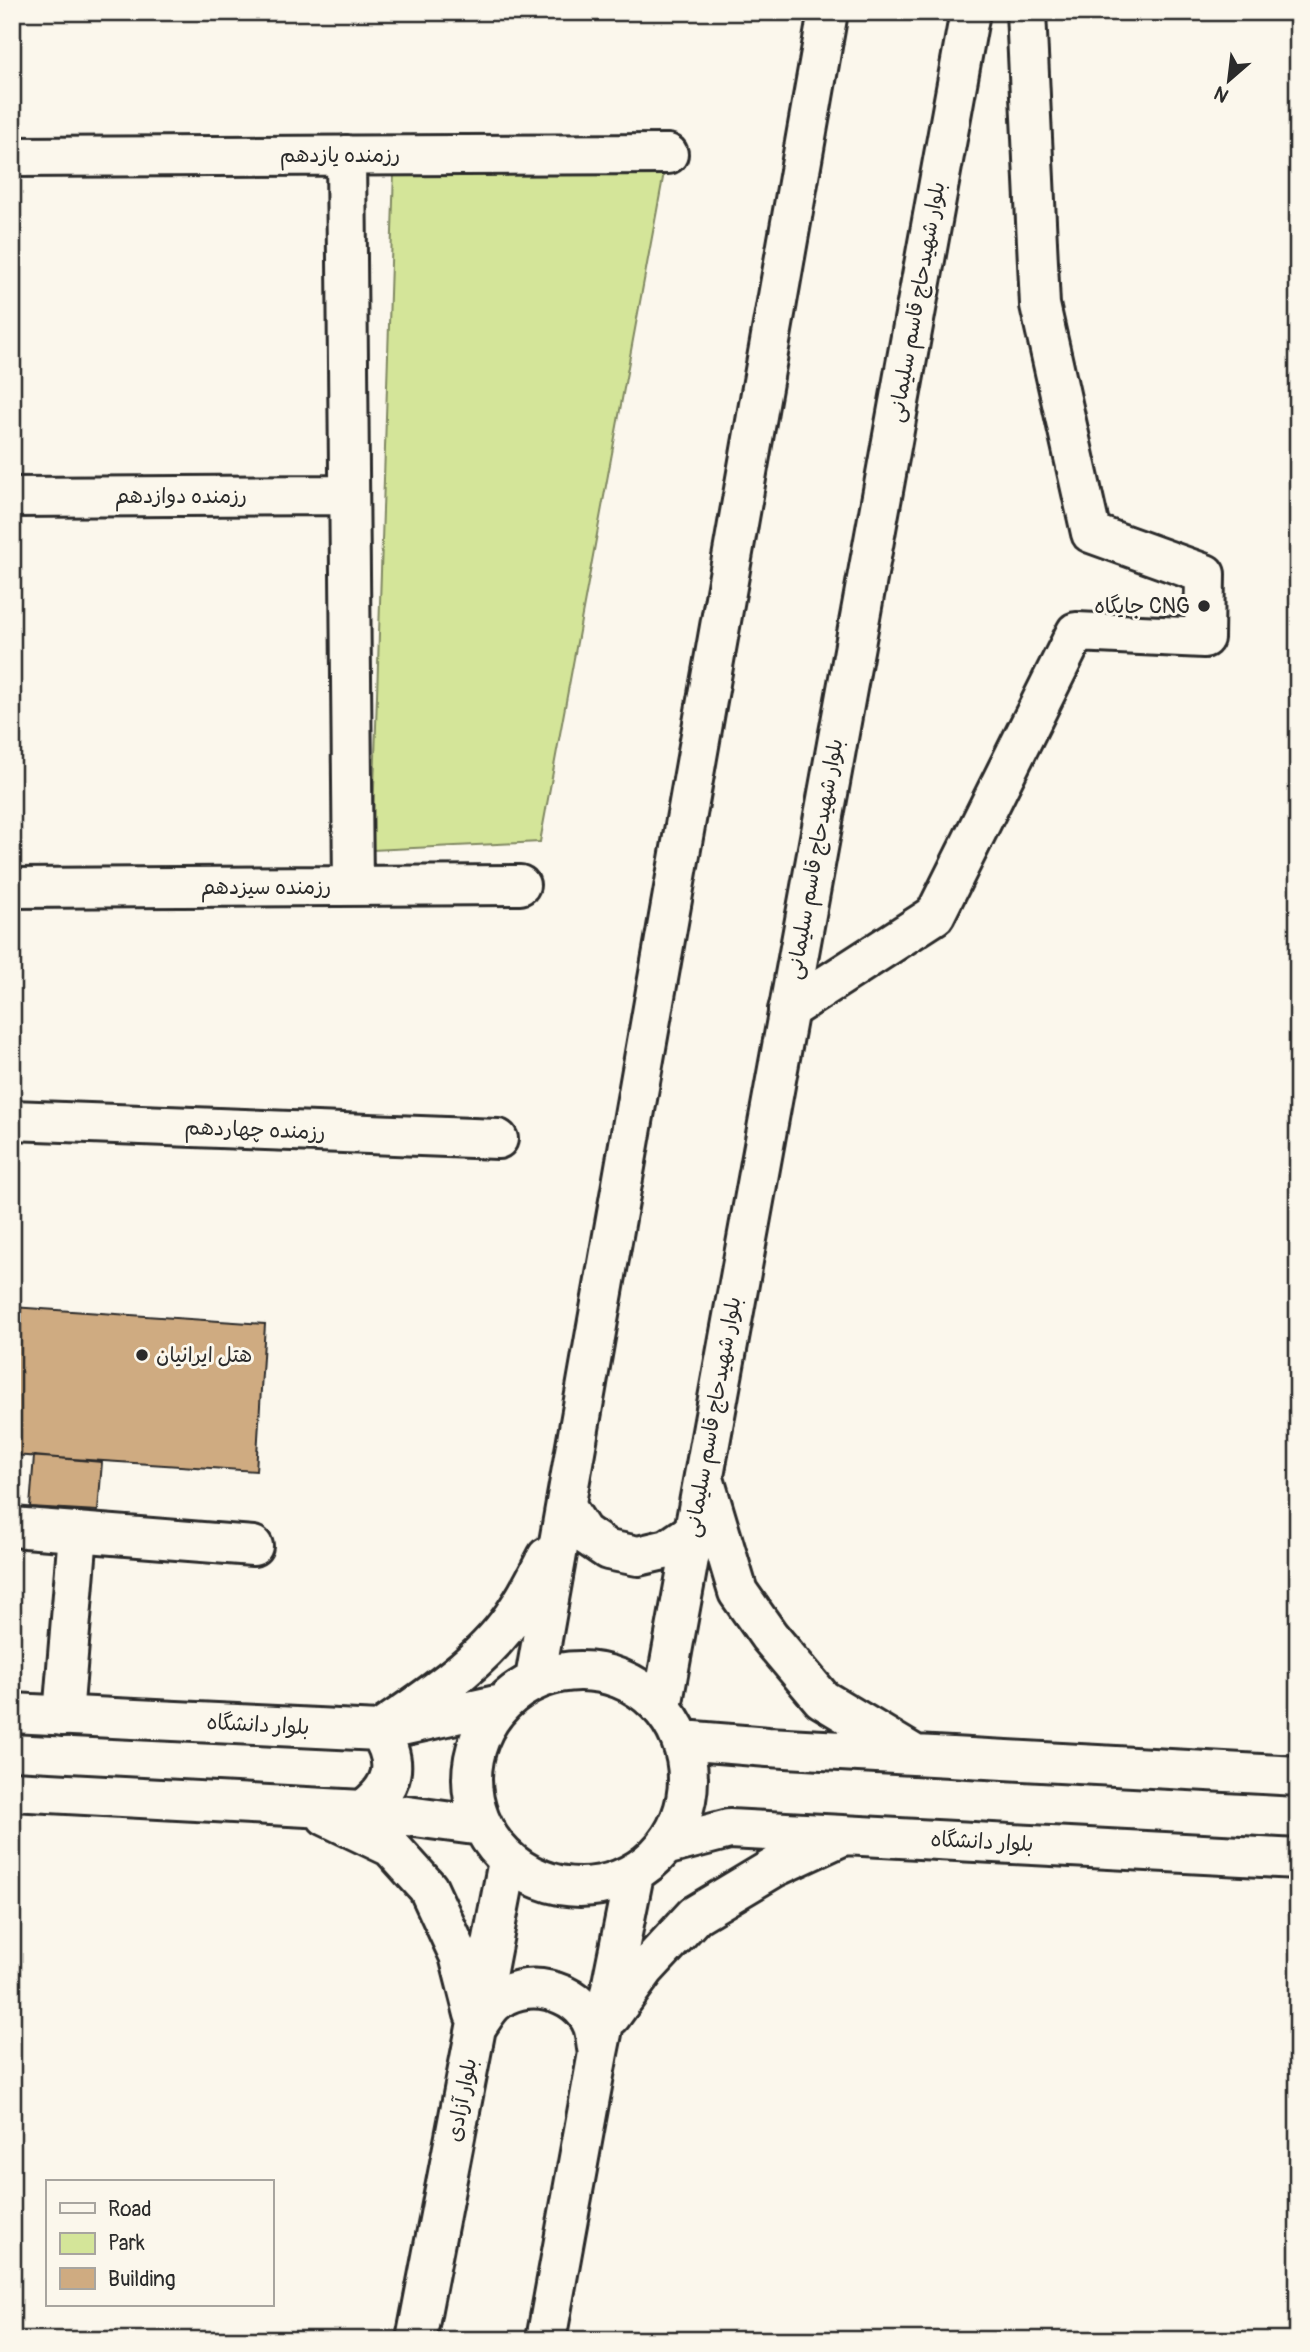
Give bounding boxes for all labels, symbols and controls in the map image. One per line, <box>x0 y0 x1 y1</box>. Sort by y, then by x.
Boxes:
north arrow <box>1194 46 1264 116</box>
text: N <box>1210 80 1233 108</box>
street label: رزمنده یازدهم <box>280 142 400 171</box>
street label: بلوار شهیدحاج قاسم سلیمانی <box>883 180 953 425</box>
street label: رزمنده دوازدهم <box>115 483 247 512</box>
place label: جایگاه CNG <box>1094 593 1190 620</box>
marker: جایگاه CNG <box>1196 598 1212 614</box>
street label: بلوار شهیدحاج قاسم سلیمانی <box>781 737 851 982</box>
street label: رزمنده سیزدهم <box>201 874 331 903</box>
street label: رزمنده چهاردهم <box>184 1114 326 1148</box>
street label: بلوار شهیدحاج قاسم سلیمانی <box>679 1295 749 1540</box>
place label: هتل ایرانیان <box>156 1342 252 1369</box>
marker: هتل ایرانیان <box>134 1347 150 1363</box>
street label: بلوار دانشگاه <box>206 1709 310 1741</box>
street label: بلوار دانشگاه <box>930 1826 1034 1858</box>
street label: بلوار آزادی <box>441 2056 483 2144</box>
legend <box>46 2180 273 2306</box>
text: Road <box>108 2196 152 2223</box>
text: Park <box>108 2230 145 2257</box>
text: Building <box>108 2266 175 2293</box>

